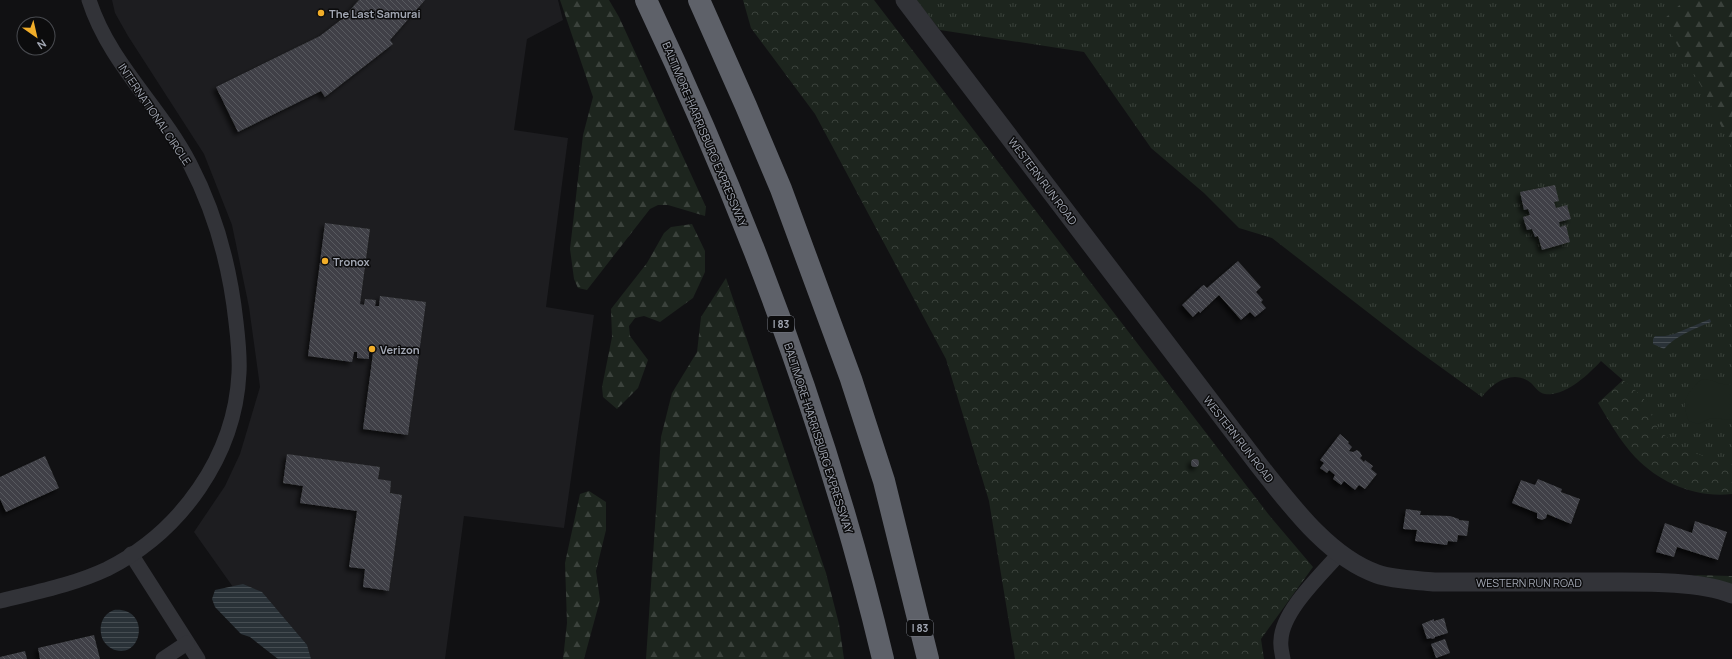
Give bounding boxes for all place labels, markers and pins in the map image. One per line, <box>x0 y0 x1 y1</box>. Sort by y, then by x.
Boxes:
place label: The Last Samurai <box>329 6 421 21</box>
marker: The Last Samurai <box>316 8 326 18</box>
place label: Tronox <box>333 254 370 269</box>
marker: Tronox <box>320 256 330 266</box>
place label: Verizon <box>380 342 420 357</box>
marker: Verizon <box>367 344 377 354</box>

